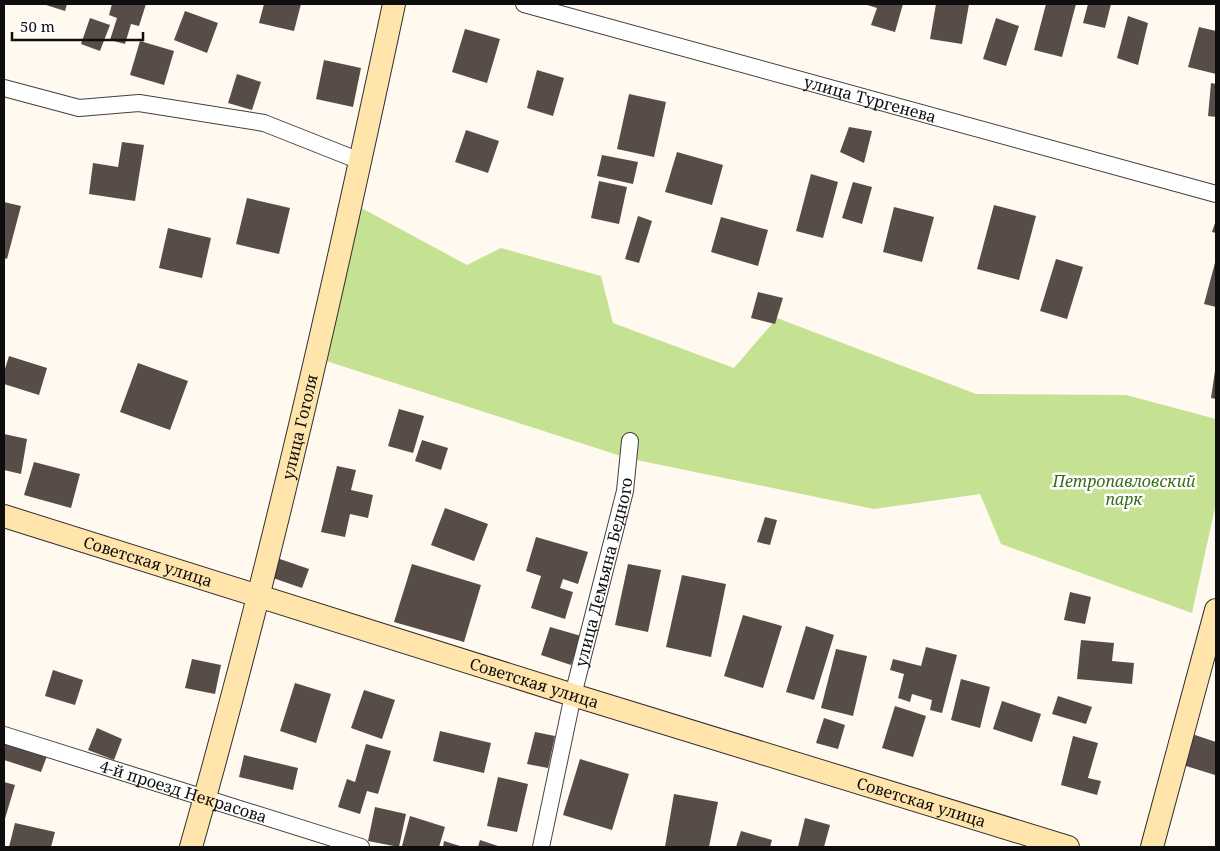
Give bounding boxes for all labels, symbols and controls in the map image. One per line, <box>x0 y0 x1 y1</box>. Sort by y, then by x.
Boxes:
scale bar <box>12 10 144 42</box>
text: 50 m <box>20 16 55 36</box>
street label: улица Тургенева <box>802 70 939 128</box>
street label: улица Гоголя <box>276 372 323 482</box>
park label: Петропавловский парк <box>1051 470 1196 510</box>
street label: улица Демьяна Бедного <box>570 477 637 669</box>
street label: Советская улица <box>81 531 215 592</box>
street label: Советская улица <box>467 652 602 713</box>
street label: 4-й проезд Некрасова <box>97 755 270 828</box>
street label: Советская улица <box>854 772 989 832</box>

